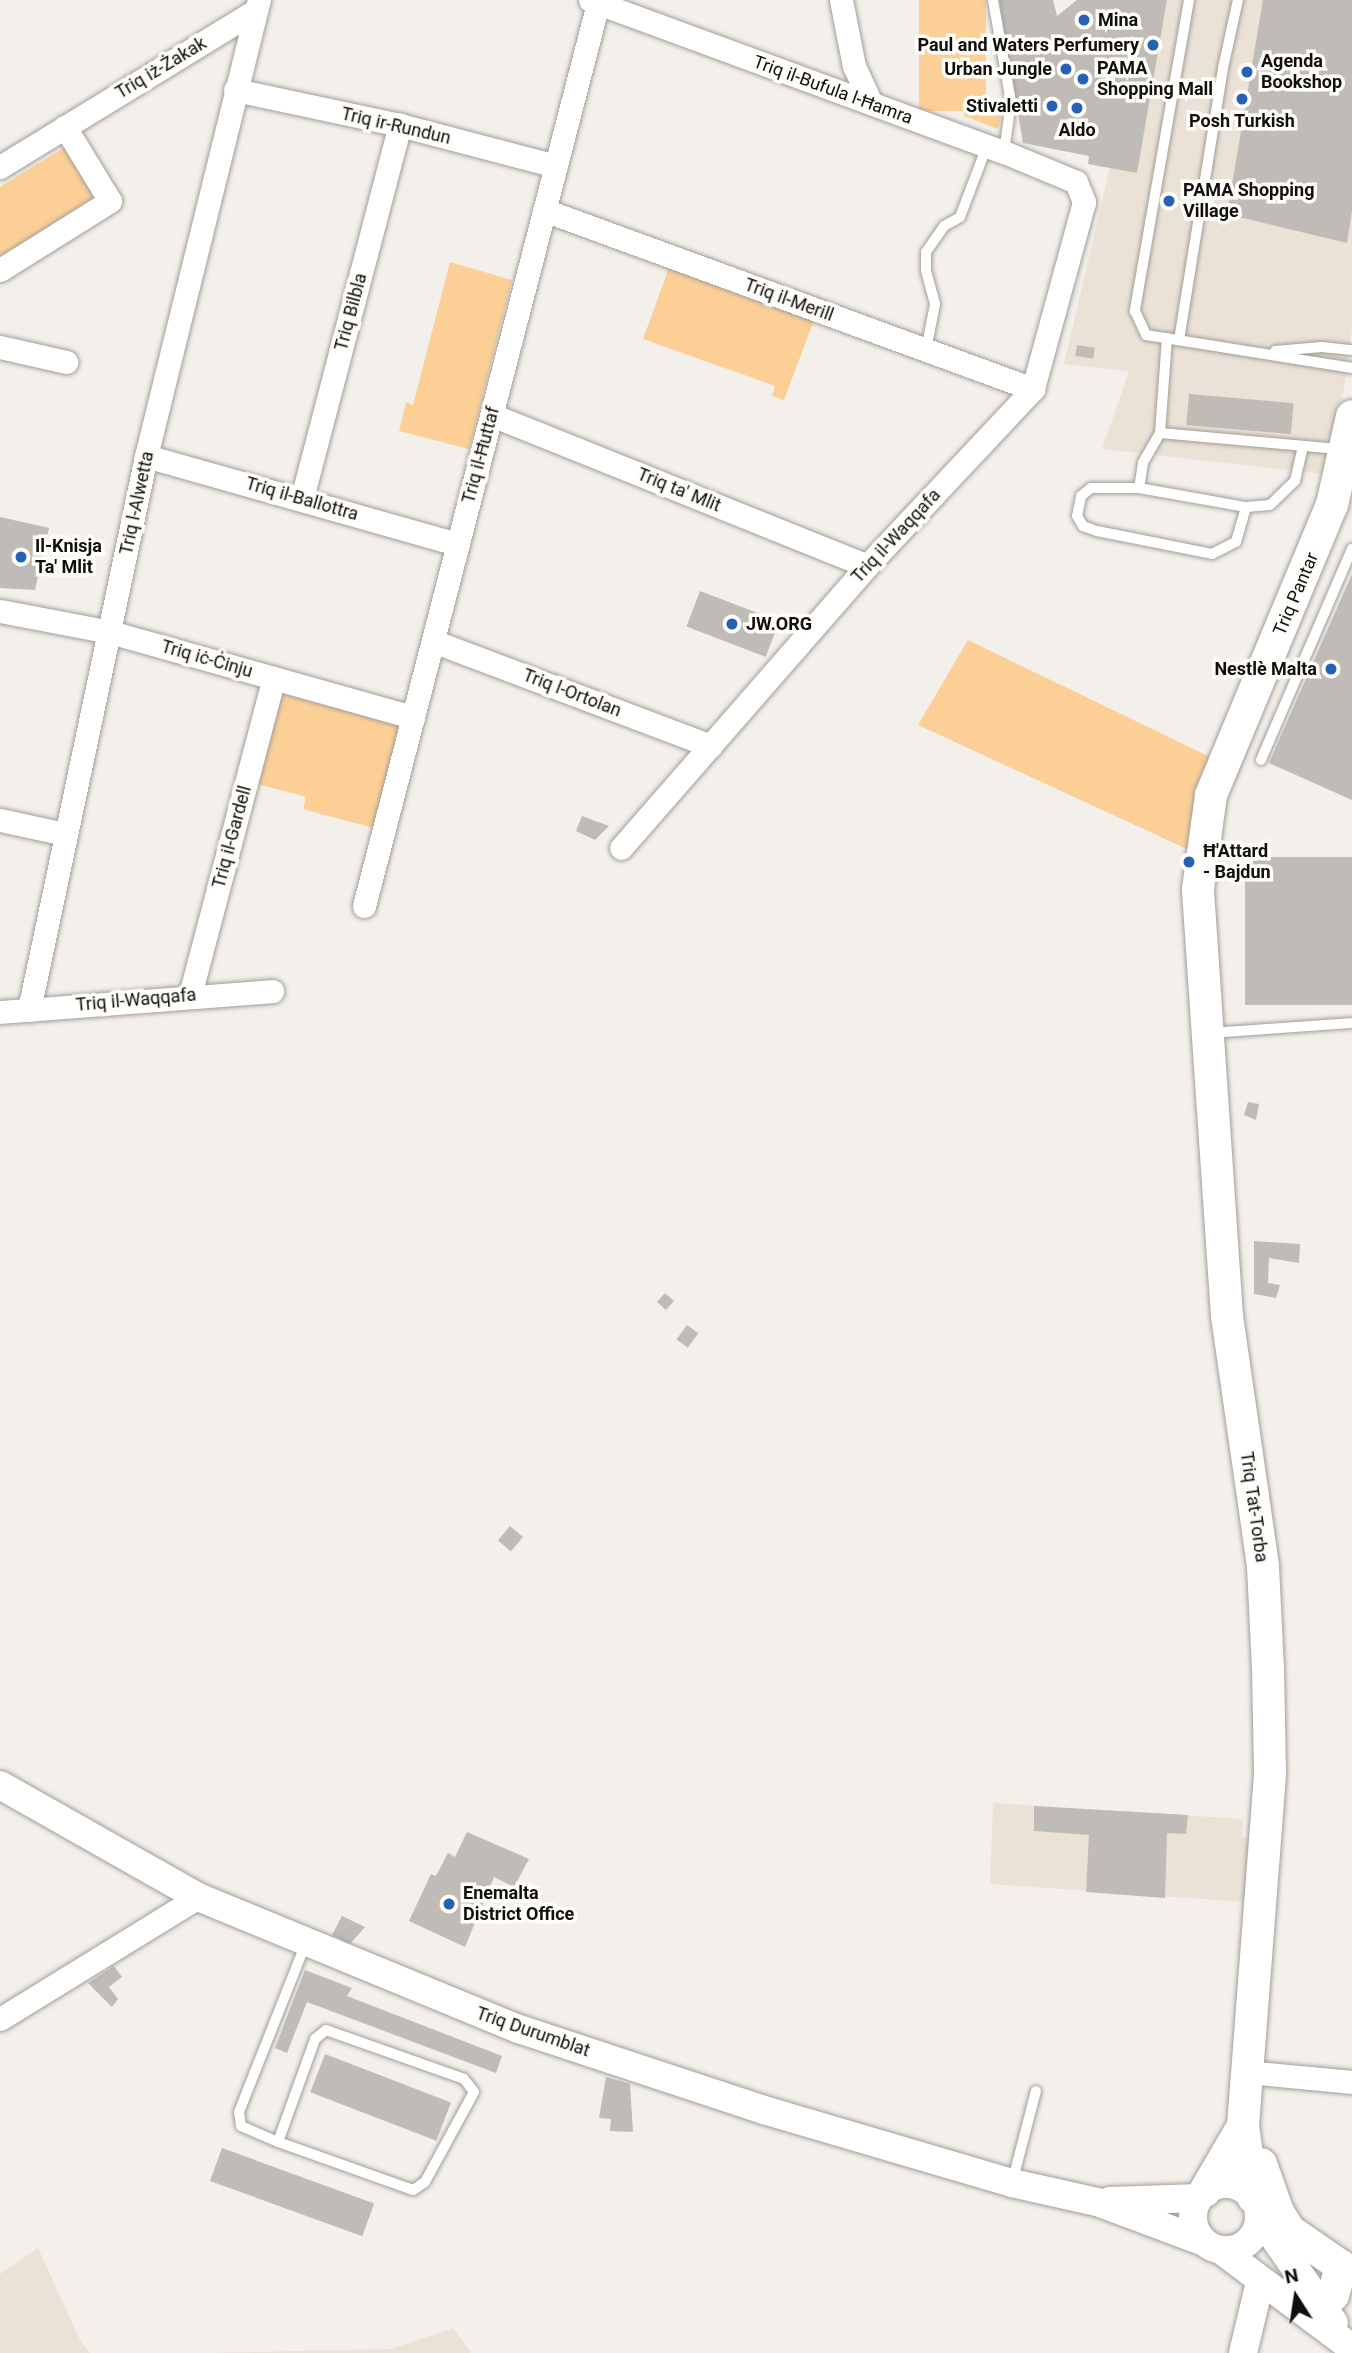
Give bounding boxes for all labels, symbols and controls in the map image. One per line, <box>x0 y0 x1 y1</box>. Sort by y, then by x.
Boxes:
place label: Mina <box>1098 9 1138 31</box>
marker: Mina <box>1076 12 1092 28</box>
street label: Triq iż-Żakak <box>112 32 210 104</box>
place label: Paul and Waters Perfumery <box>917 34 1139 56</box>
marker: Paul and Waters Perfumery <box>1145 37 1161 53</box>
street label: Triq il-Bufula l-Ħamra <box>750 51 916 129</box>
place label: Agenda Bookshop <box>1261 51 1342 94</box>
place label: Urban Jungle <box>944 58 1052 80</box>
place label: PAMA Shopping Mall <box>1097 58 1213 100</box>
marker: Urban Jungle <box>1058 61 1074 77</box>
marker: Agenda Bookshop <box>1239 64 1255 80</box>
marker: PAMA Shopping Mall <box>1075 71 1091 87</box>
marker: Posh Turkish <box>1234 91 1250 107</box>
place label: Stivaletti <box>966 95 1038 117</box>
marker: Stivaletti <box>1044 98 1060 114</box>
marker: Aldo <box>1069 100 1085 116</box>
street label: Triq ir-Rundun <box>339 103 453 149</box>
place label: Posh Turkish <box>1189 110 1295 132</box>
place label: Aldo <box>1058 119 1096 141</box>
place label: PAMA Shopping Village <box>1183 180 1314 222</box>
marker: PAMA Shopping Village <box>1161 193 1177 209</box>
street label: Triq Bilbla <box>330 271 372 353</box>
street label: Triq il-Merill <box>741 274 837 326</box>
street label: Triq il-Ħuttaf <box>458 404 504 506</box>
street label: Triq l-Alwetta <box>115 449 159 557</box>
street label: Triq ta' Mlit <box>634 463 724 517</box>
street label: Triq il-Ballottra <box>243 473 361 525</box>
street label: Triq il-Waqqafa <box>847 484 945 588</box>
place label: Il-Knisja Ta' Mlit <box>35 536 102 578</box>
marker: Il-Knisja Ta' Mlit <box>13 549 29 565</box>
street label: Triq Pantar <box>1269 549 1323 639</box>
place label: JW.ORG <box>746 613 812 635</box>
marker: JW.ORG <box>724 616 740 632</box>
street label: Triq iċ-Ċinju <box>159 636 255 682</box>
place label: Nestlè Malta <box>1214 658 1317 680</box>
marker: Nestlè Malta <box>1323 661 1339 677</box>
street label: Triq l-Ortolan <box>520 664 624 722</box>
street label: Triq il-Gardell <box>208 783 256 891</box>
place label: Ħ'Attard - Bajdun <box>1203 841 1271 884</box>
marker: Ħ'Attard - Bajdun <box>1181 854 1197 870</box>
street label: Triq il-Waqqafa <box>75 984 197 1016</box>
street label: Triq Tat-Torba <box>1236 1450 1272 1564</box>
place label: Enemalta District Office <box>463 1883 574 1926</box>
marker: Enemalta District Office <box>441 1896 457 1912</box>
street label: Triq Durumblat <box>473 2002 593 2062</box>
north arrow <box>1261 2262 1331 2332</box>
text: N <box>1283 2263 1300 2289</box>

